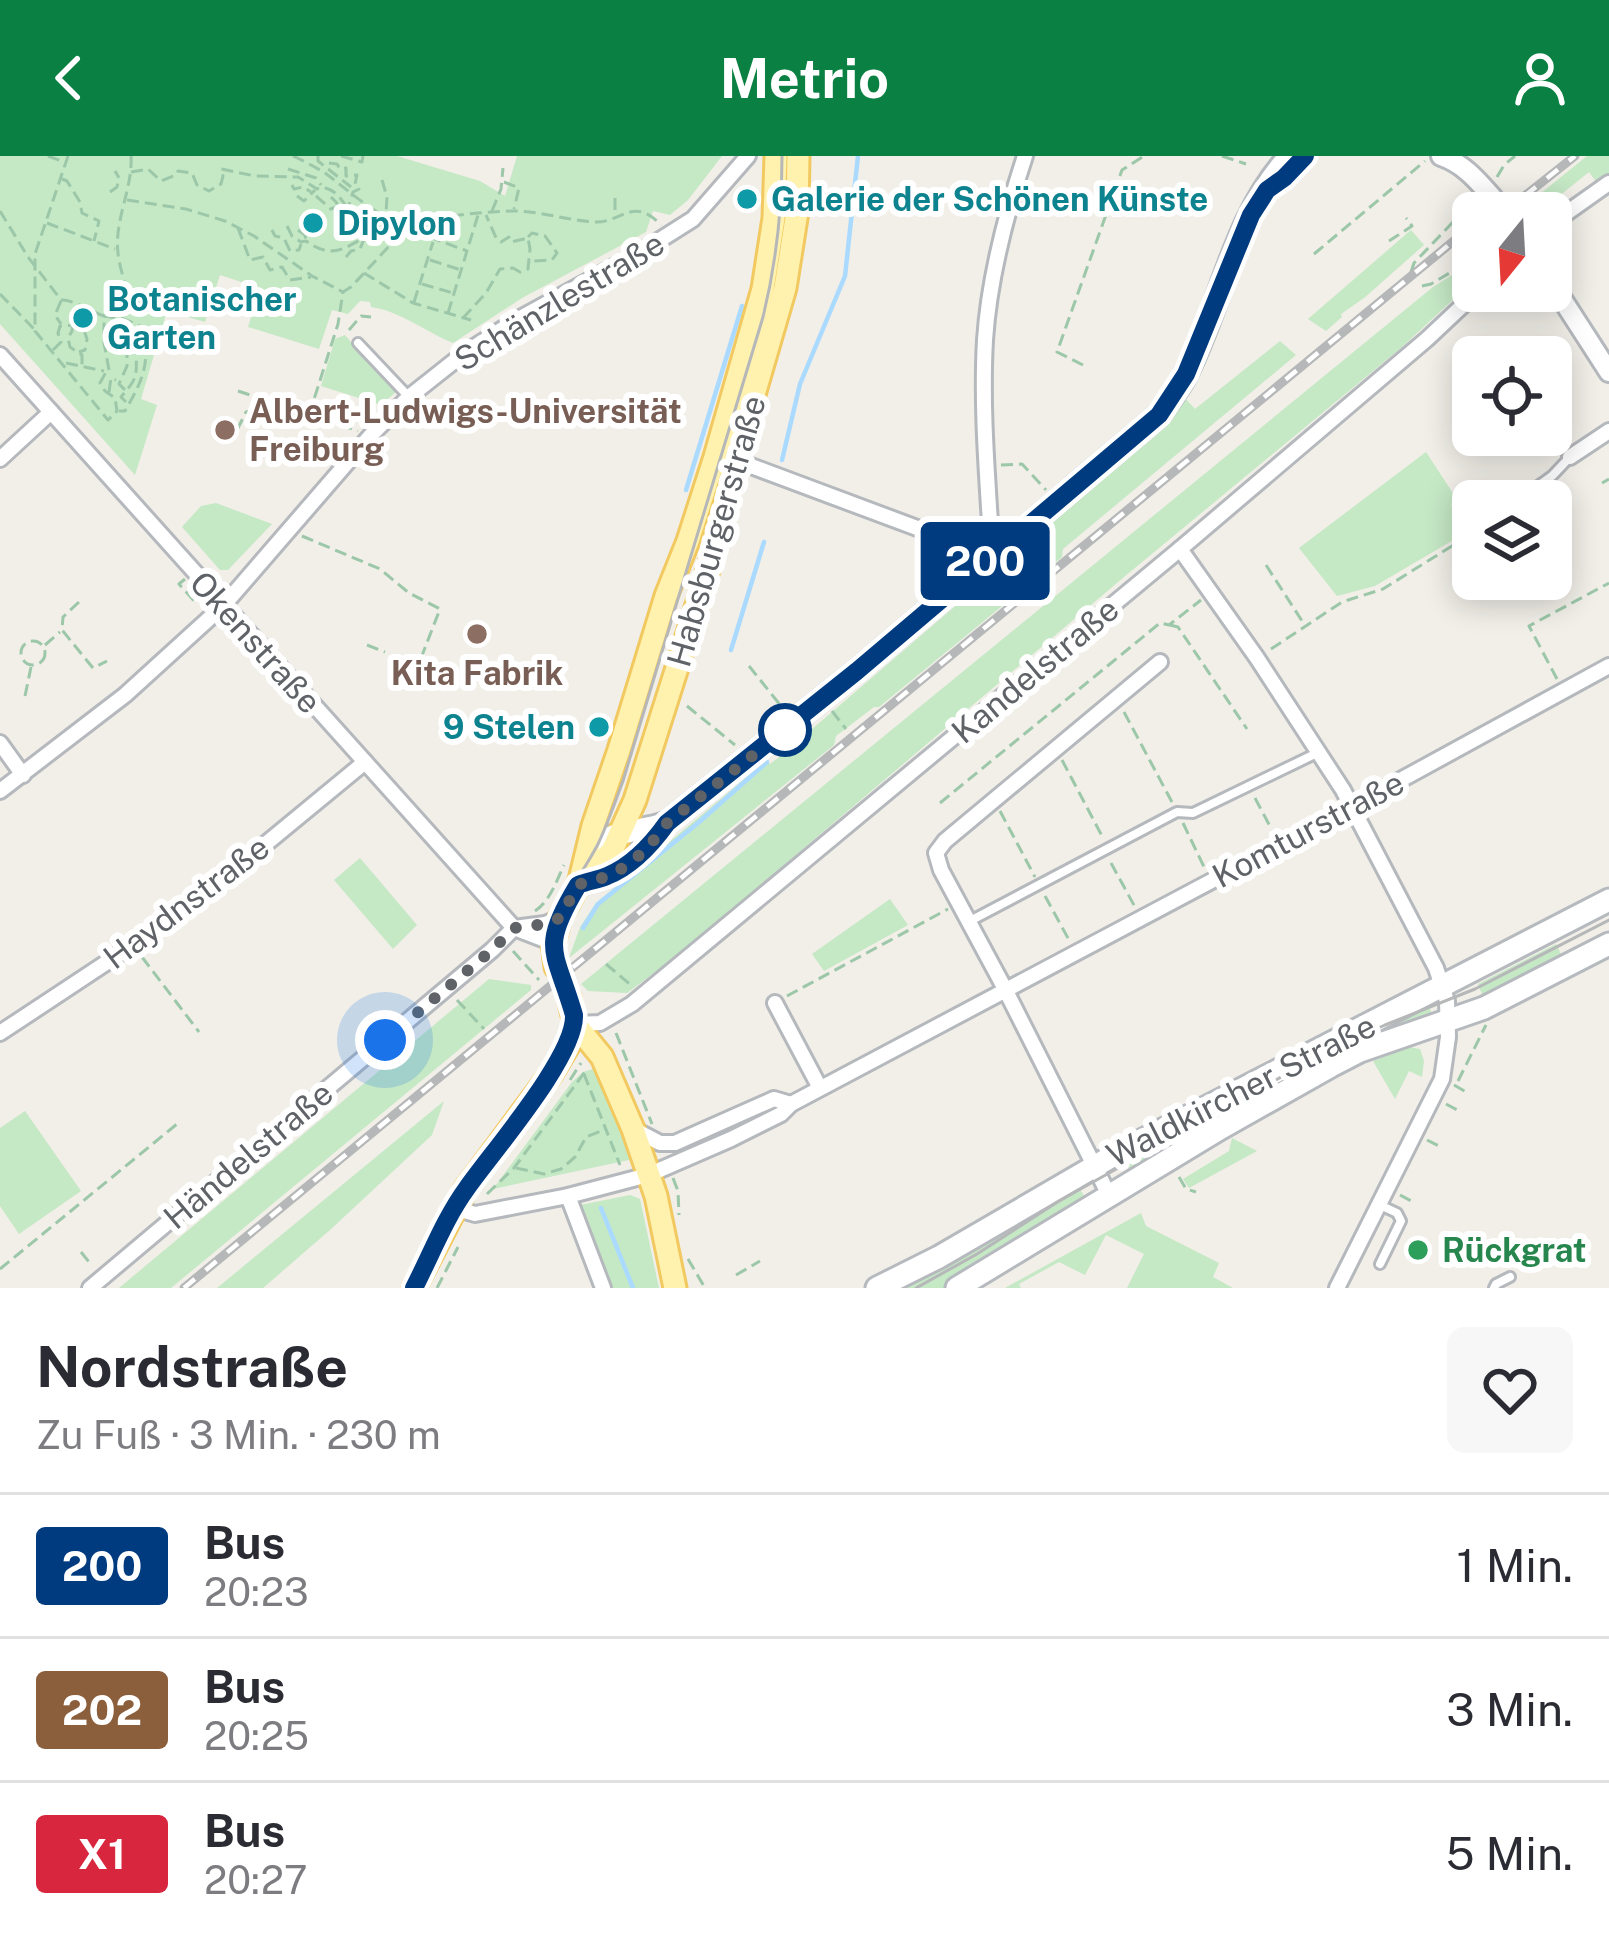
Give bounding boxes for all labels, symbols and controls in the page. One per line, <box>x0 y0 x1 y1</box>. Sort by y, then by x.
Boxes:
icon: back <box>36 45 102 111</box>
icon: person <box>1507 45 1573 111</box>
text: Metrio <box>720 47 889 110</box>
place label: Galerie der Schönen Künste <box>771 180 1208 218</box>
marker: Galerie der Schönen Künste <box>734 186 760 212</box>
north arrow <box>1452 192 1572 312</box>
map controls <box>1452 192 1572 600</box>
place label: Dipylon <box>337 204 456 242</box>
marker: Dipylon <box>300 210 326 236</box>
street label: Schänzlestraße <box>447 224 671 378</box>
place label: Botanischer Garten <box>107 280 297 356</box>
marker: Botanischer Garten <box>70 305 96 331</box>
button: locate <box>1452 336 1572 456</box>
street label: Habsburgerstraße <box>659 391 773 671</box>
place label: Albert-Ludwigs-Universität Freiburg <box>249 392 682 468</box>
marker: Albert-Ludwigs-Universität Freiburg <box>212 417 238 443</box>
button: layers <box>1452 480 1572 600</box>
line badge: 200 <box>916 522 1054 600</box>
text: 200 <box>945 536 1025 585</box>
street label: Okenstraße <box>183 563 329 721</box>
street label: Kandelstraße <box>944 589 1126 751</box>
marker: Kita Fabrik <box>464 621 490 647</box>
place label: Kita Fabrik <box>391 654 563 692</box>
unlabelled marker <box>760 705 810 755</box>
place label: 9 Stelen <box>443 708 575 746</box>
marker: 9 Stelen <box>586 714 612 740</box>
street label: Komturstraße <box>1206 763 1410 895</box>
street label: Haydnstraße <box>96 828 276 976</box>
street label: Waldkircher Straße <box>1100 1006 1382 1174</box>
your location <box>355 1010 415 1070</box>
street label: Händelstraße <box>156 1074 340 1236</box>
place label: Rückgrat <box>1442 1231 1587 1269</box>
marker: Rückgrat <box>1405 1237 1431 1263</box>
button: heart <box>1447 1327 1573 1453</box>
text: Nordstraße <box>36 1333 348 1400</box>
text: Zu Fuß · 3 Min. · 230 m <box>36 1412 441 1458</box>
text: Bus <box>204 1516 285 1569</box>
text: 1 Min. <box>1456 1539 1573 1592</box>
text: 200 <box>62 1541 142 1590</box>
text: 20:23 <box>204 1569 309 1615</box>
text: Bus <box>204 1660 285 1713</box>
text: 3 Min. <box>1446 1683 1573 1736</box>
text: 202 <box>62 1685 142 1734</box>
text: 20:25 <box>204 1713 309 1759</box>
text: Bus <box>204 1804 285 1857</box>
text: 5 Min. <box>1446 1827 1573 1880</box>
text: X1 <box>78 1829 126 1878</box>
text: 20:27 <box>204 1857 307 1903</box>

